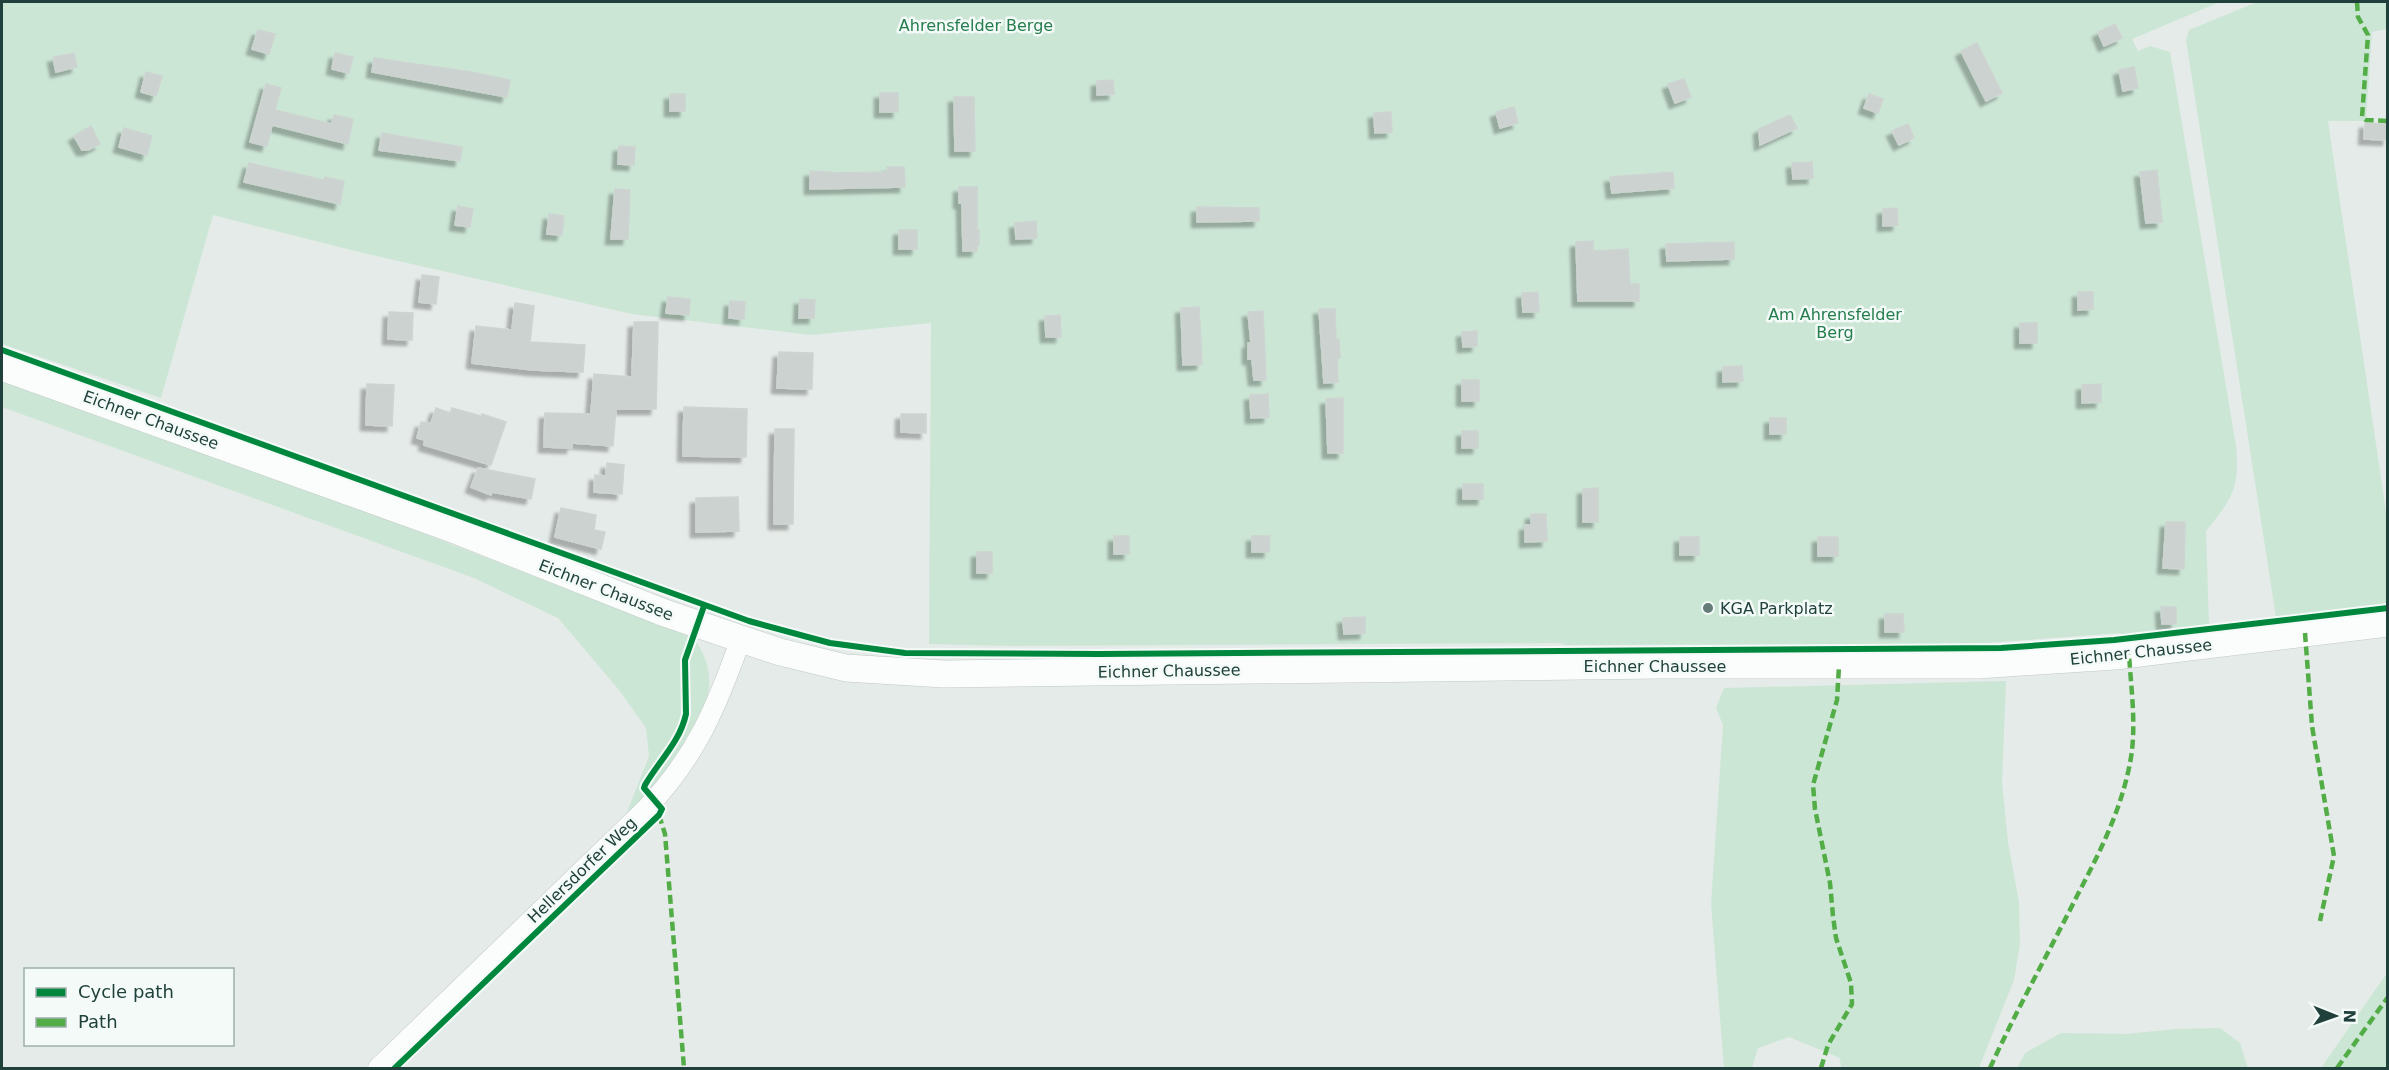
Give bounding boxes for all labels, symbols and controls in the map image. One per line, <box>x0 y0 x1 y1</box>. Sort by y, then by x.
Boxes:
park label: Ahrensfelder Berge <box>899 16 1053 35</box>
park label: Am Ahrensfelder Berg <box>1768 305 1902 342</box>
street label: Eichner Chaussee <box>81 387 221 453</box>
street label: Eichner Chaussee <box>536 556 676 624</box>
place label: KGA Parkplatz <box>1720 599 1833 618</box>
marker: KGA Parkplatz <box>1701 601 1715 615</box>
street label: Eichner Chaussee <box>2069 635 2213 669</box>
street label: Eichner Chaussee <box>1584 657 1726 676</box>
street label: Eichner Chaussee <box>1097 660 1241 682</box>
street label: Hellersdorfer Weg <box>524 813 640 927</box>
legend <box>24 968 234 1046</box>
text: Cycle path <box>78 981 174 1002</box>
north arrow <box>2305 986 2365 1046</box>
text: N <box>2340 1009 2359 1023</box>
text: Path <box>78 1011 118 1032</box>

